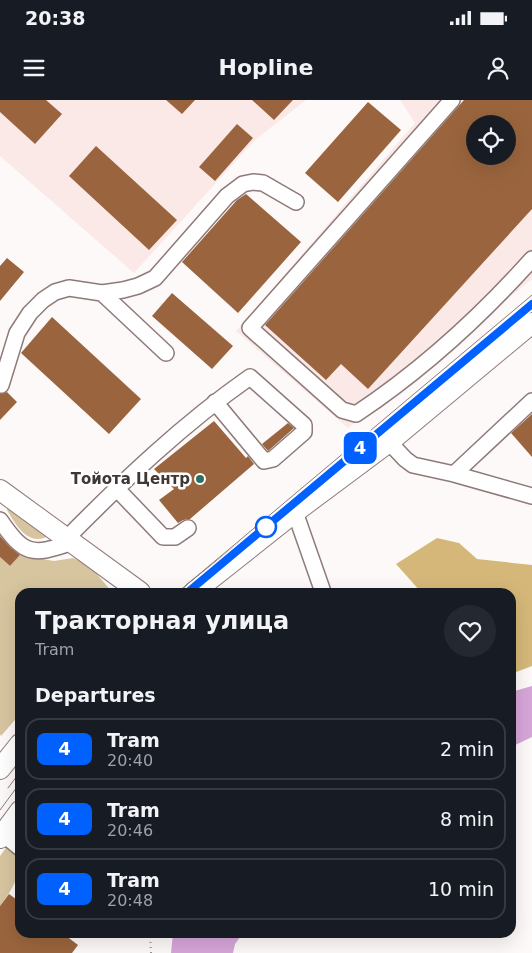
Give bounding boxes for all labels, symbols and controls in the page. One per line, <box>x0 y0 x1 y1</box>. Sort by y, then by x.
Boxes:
text: 20:38 <box>25 7 85 29</box>
icon: menu <box>20 54 48 82</box>
icon: person <box>484 54 512 82</box>
text: Hopline <box>219 55 313 80</box>
map controls <box>466 115 516 165</box>
button: locate <box>466 115 516 165</box>
line badge: 4 <box>344 432 376 464</box>
text: 4 <box>354 437 366 458</box>
place label: Тойота Центр <box>71 470 190 488</box>
marker: Тойота Центр <box>194 473 206 485</box>
unlabelled marker <box>255 516 277 538</box>
button: heart <box>444 605 496 657</box>
text: Тракторная улица <box>35 607 289 635</box>
text: Tram <box>35 640 74 659</box>
text: Departures <box>35 684 156 706</box>
text: Tram <box>107 729 160 751</box>
text: 4 <box>58 738 71 759</box>
text: 2 min <box>440 738 494 760</box>
text: 20:40 <box>107 751 153 770</box>
text: Tram <box>107 799 160 821</box>
text: 4 <box>58 808 71 829</box>
text: 8 min <box>440 808 494 830</box>
text: 20:46 <box>107 821 153 840</box>
text: Tram <box>107 869 160 891</box>
text: 4 <box>58 878 71 899</box>
text: 10 min <box>428 878 494 900</box>
text: 20:48 <box>107 891 153 910</box>

